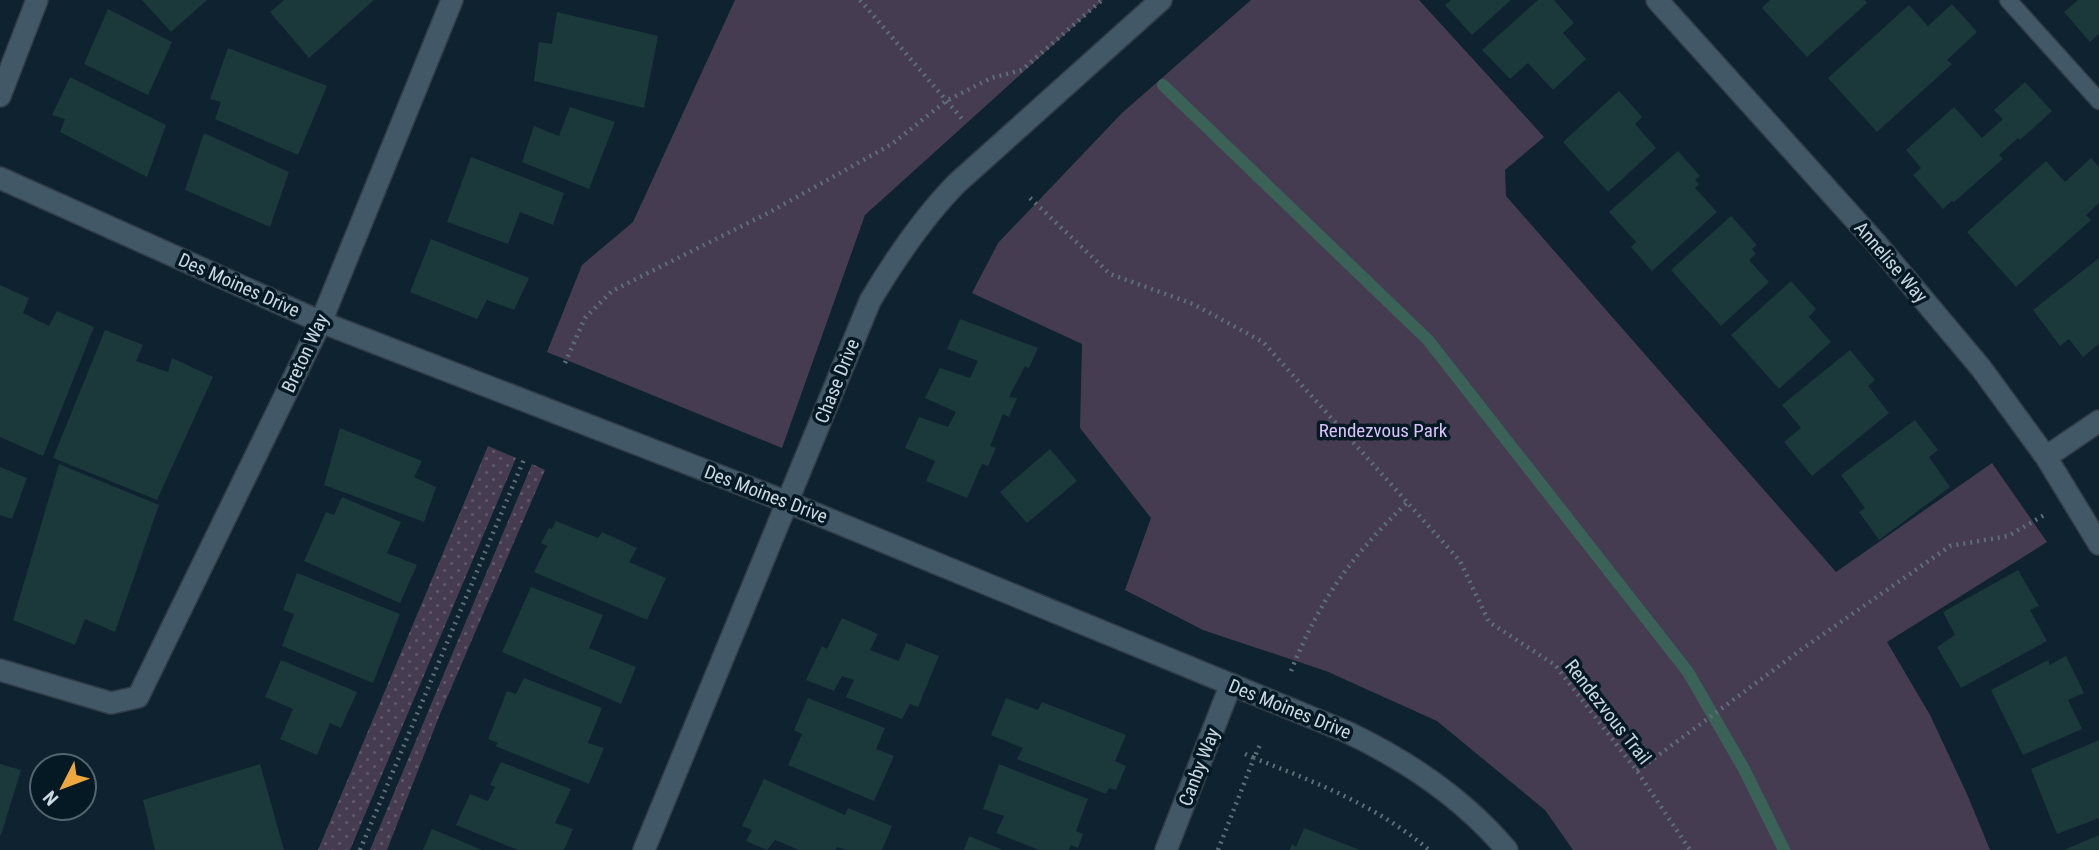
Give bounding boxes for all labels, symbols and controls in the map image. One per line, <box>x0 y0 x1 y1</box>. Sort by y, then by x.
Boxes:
street label: Annelise Way <box>1850 217 1933 307</box>
street label: Des Moines Drive <box>175 248 303 322</box>
street label: Breton Way <box>277 310 333 396</box>
street label: Chase Drive <box>810 335 864 427</box>
park label: Rendezvous Park <box>1319 419 1448 442</box>
street label: Des Moines Drive <box>701 460 831 528</box>
street label: Rendezvous Trail <box>1560 655 1656 769</box>
street label: Des Moines Drive <box>1225 674 1355 744</box>
street label: Canby Way <box>1174 725 1224 809</box>
north arrow <box>28 752 98 822</box>
text: N <box>38 786 63 810</box>

